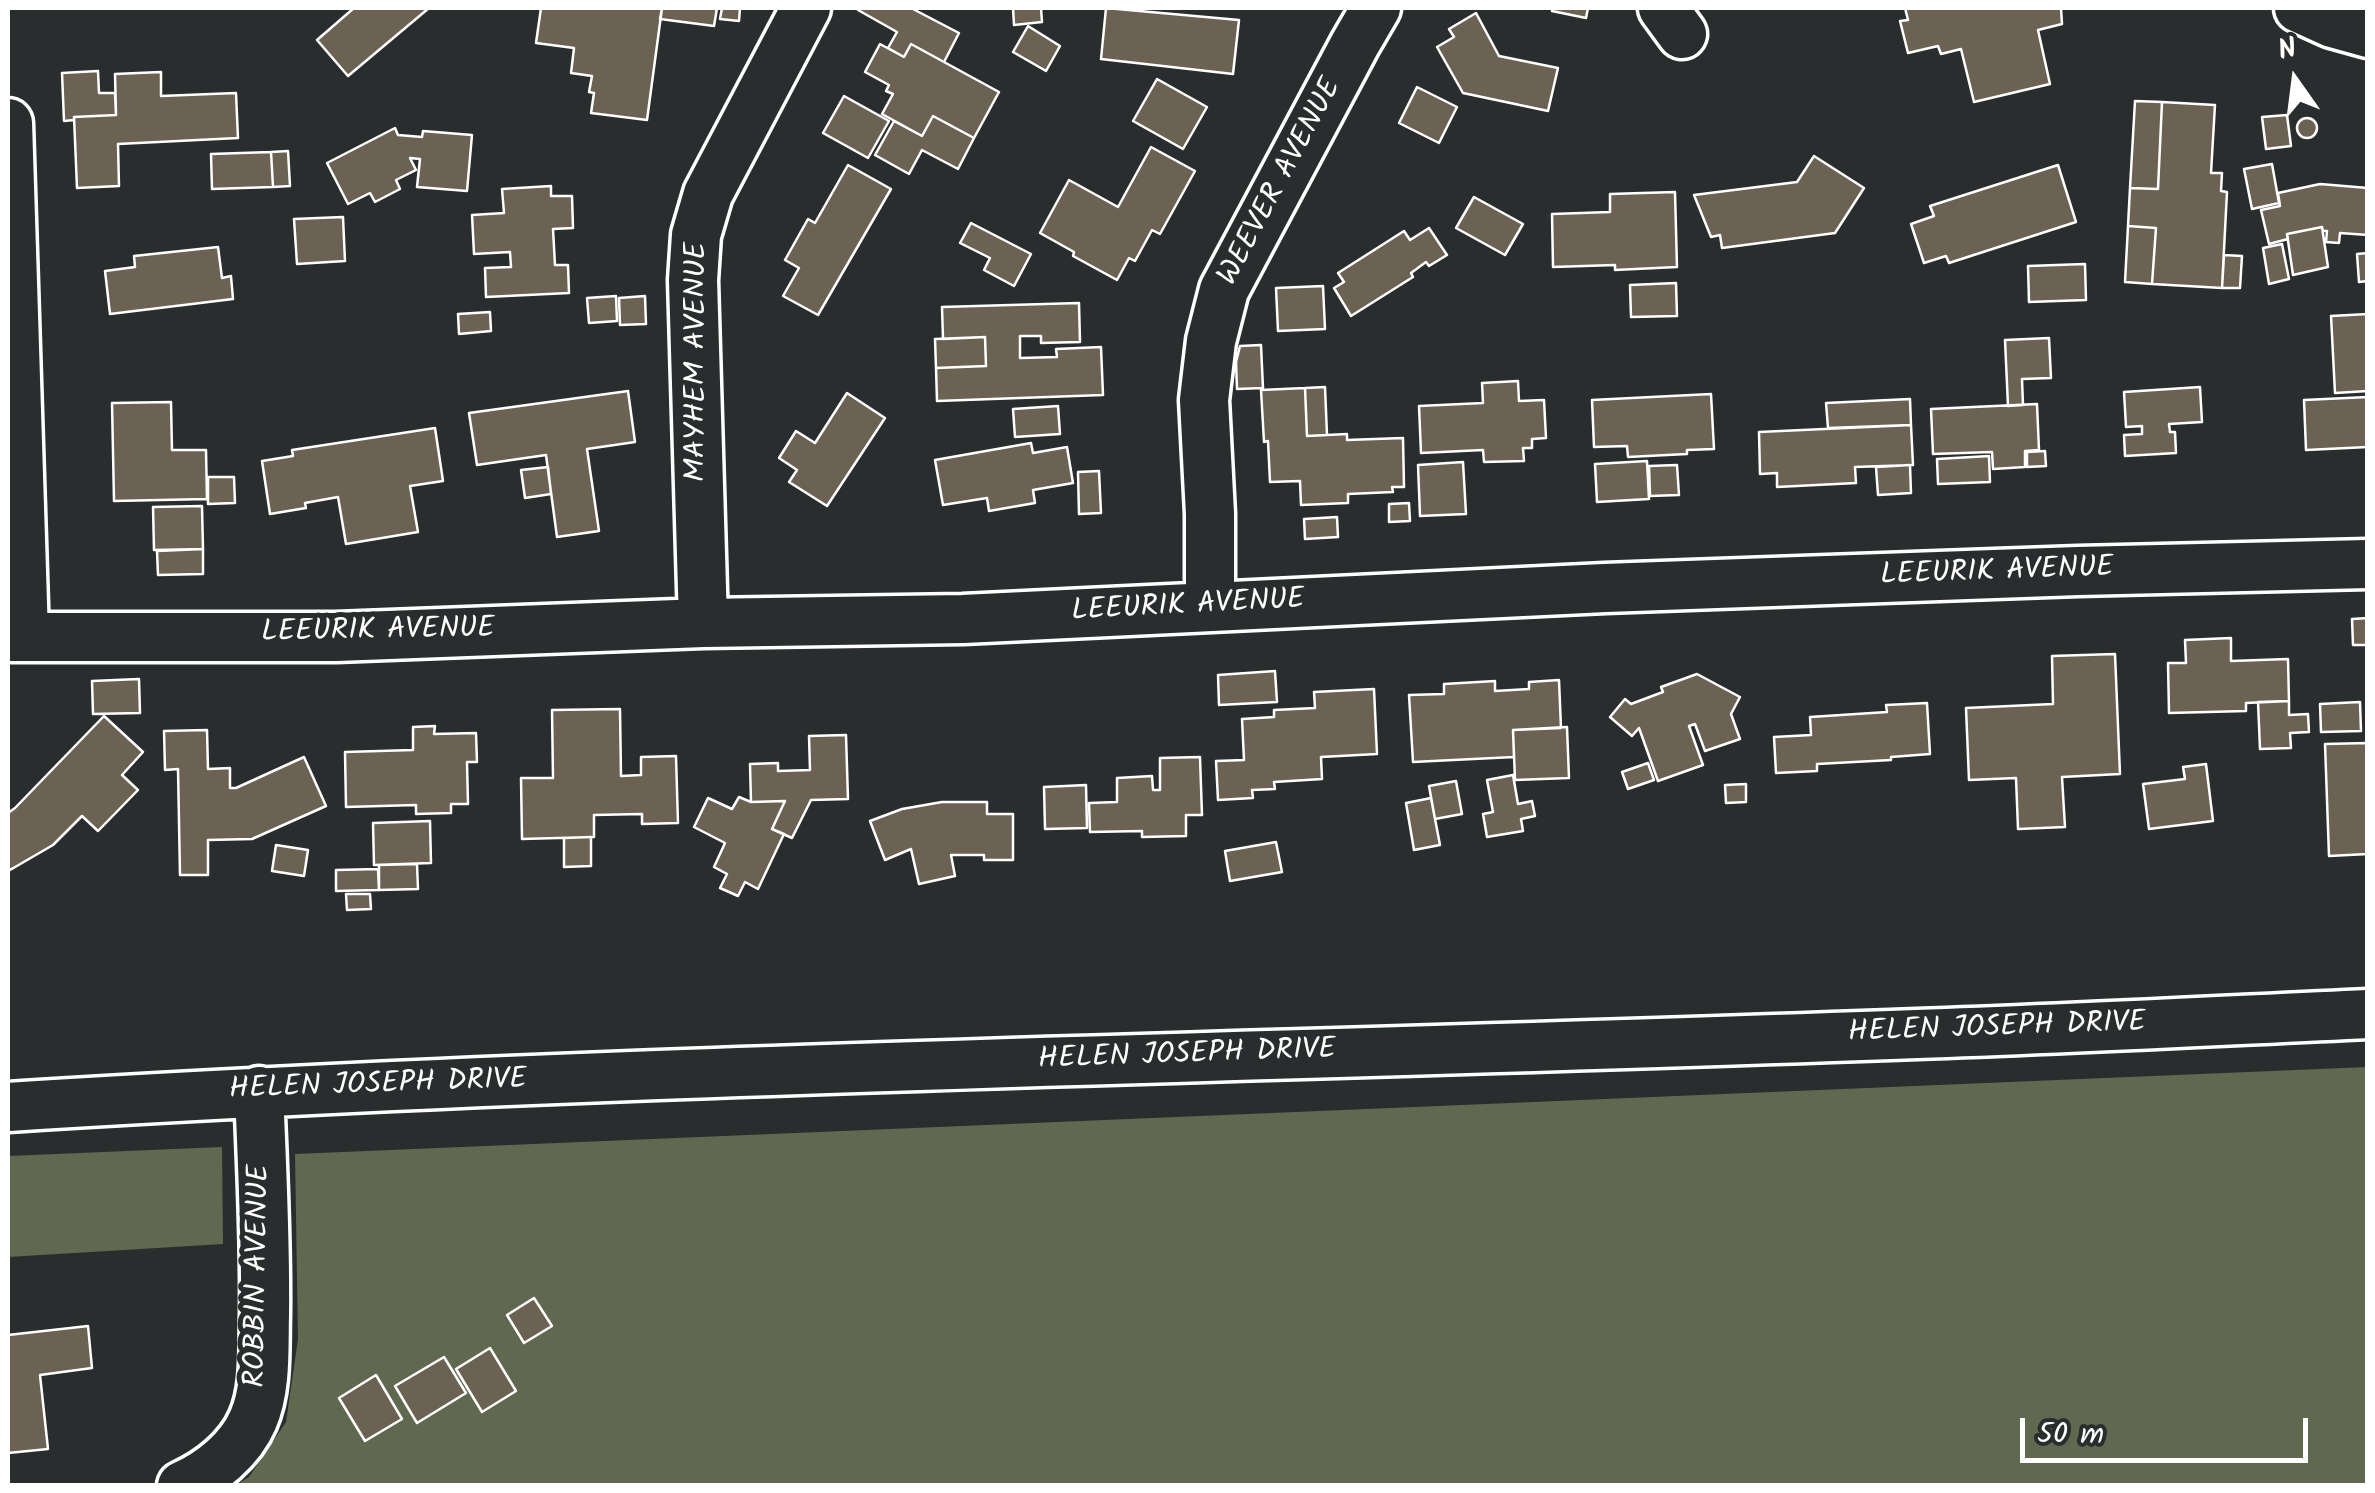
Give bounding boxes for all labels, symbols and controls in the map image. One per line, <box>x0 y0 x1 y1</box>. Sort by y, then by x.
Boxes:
text: N <box>2274 26 2302 74</box>
north arrow <box>2245 30 2345 130</box>
street label: WEEVER AVENUE <box>1212 73 1352 293</box>
street label: MAYHEM AVENUE <box>681 242 717 482</box>
street label: LEEURIK AVENUE <box>1880 552 2114 596</box>
street label: LEEURIK AVENUE <box>1070 584 1306 632</box>
street label: LEEURIK AVENUE <box>261 613 495 653</box>
street label: HELEN JOSEPH DRIVE <box>1847 1007 2147 1053</box>
street label: HELEN JOSEPH DRIVE <box>1037 1034 1337 1080</box>
street label: HELEN JOSEPH DRIVE <box>228 1064 528 1110</box>
street label: ROBBIN AVENUE <box>240 1164 280 1388</box>
scale bar <box>2025 1398 2312 1460</box>
text: 50 m <box>2037 1411 2104 1459</box>

